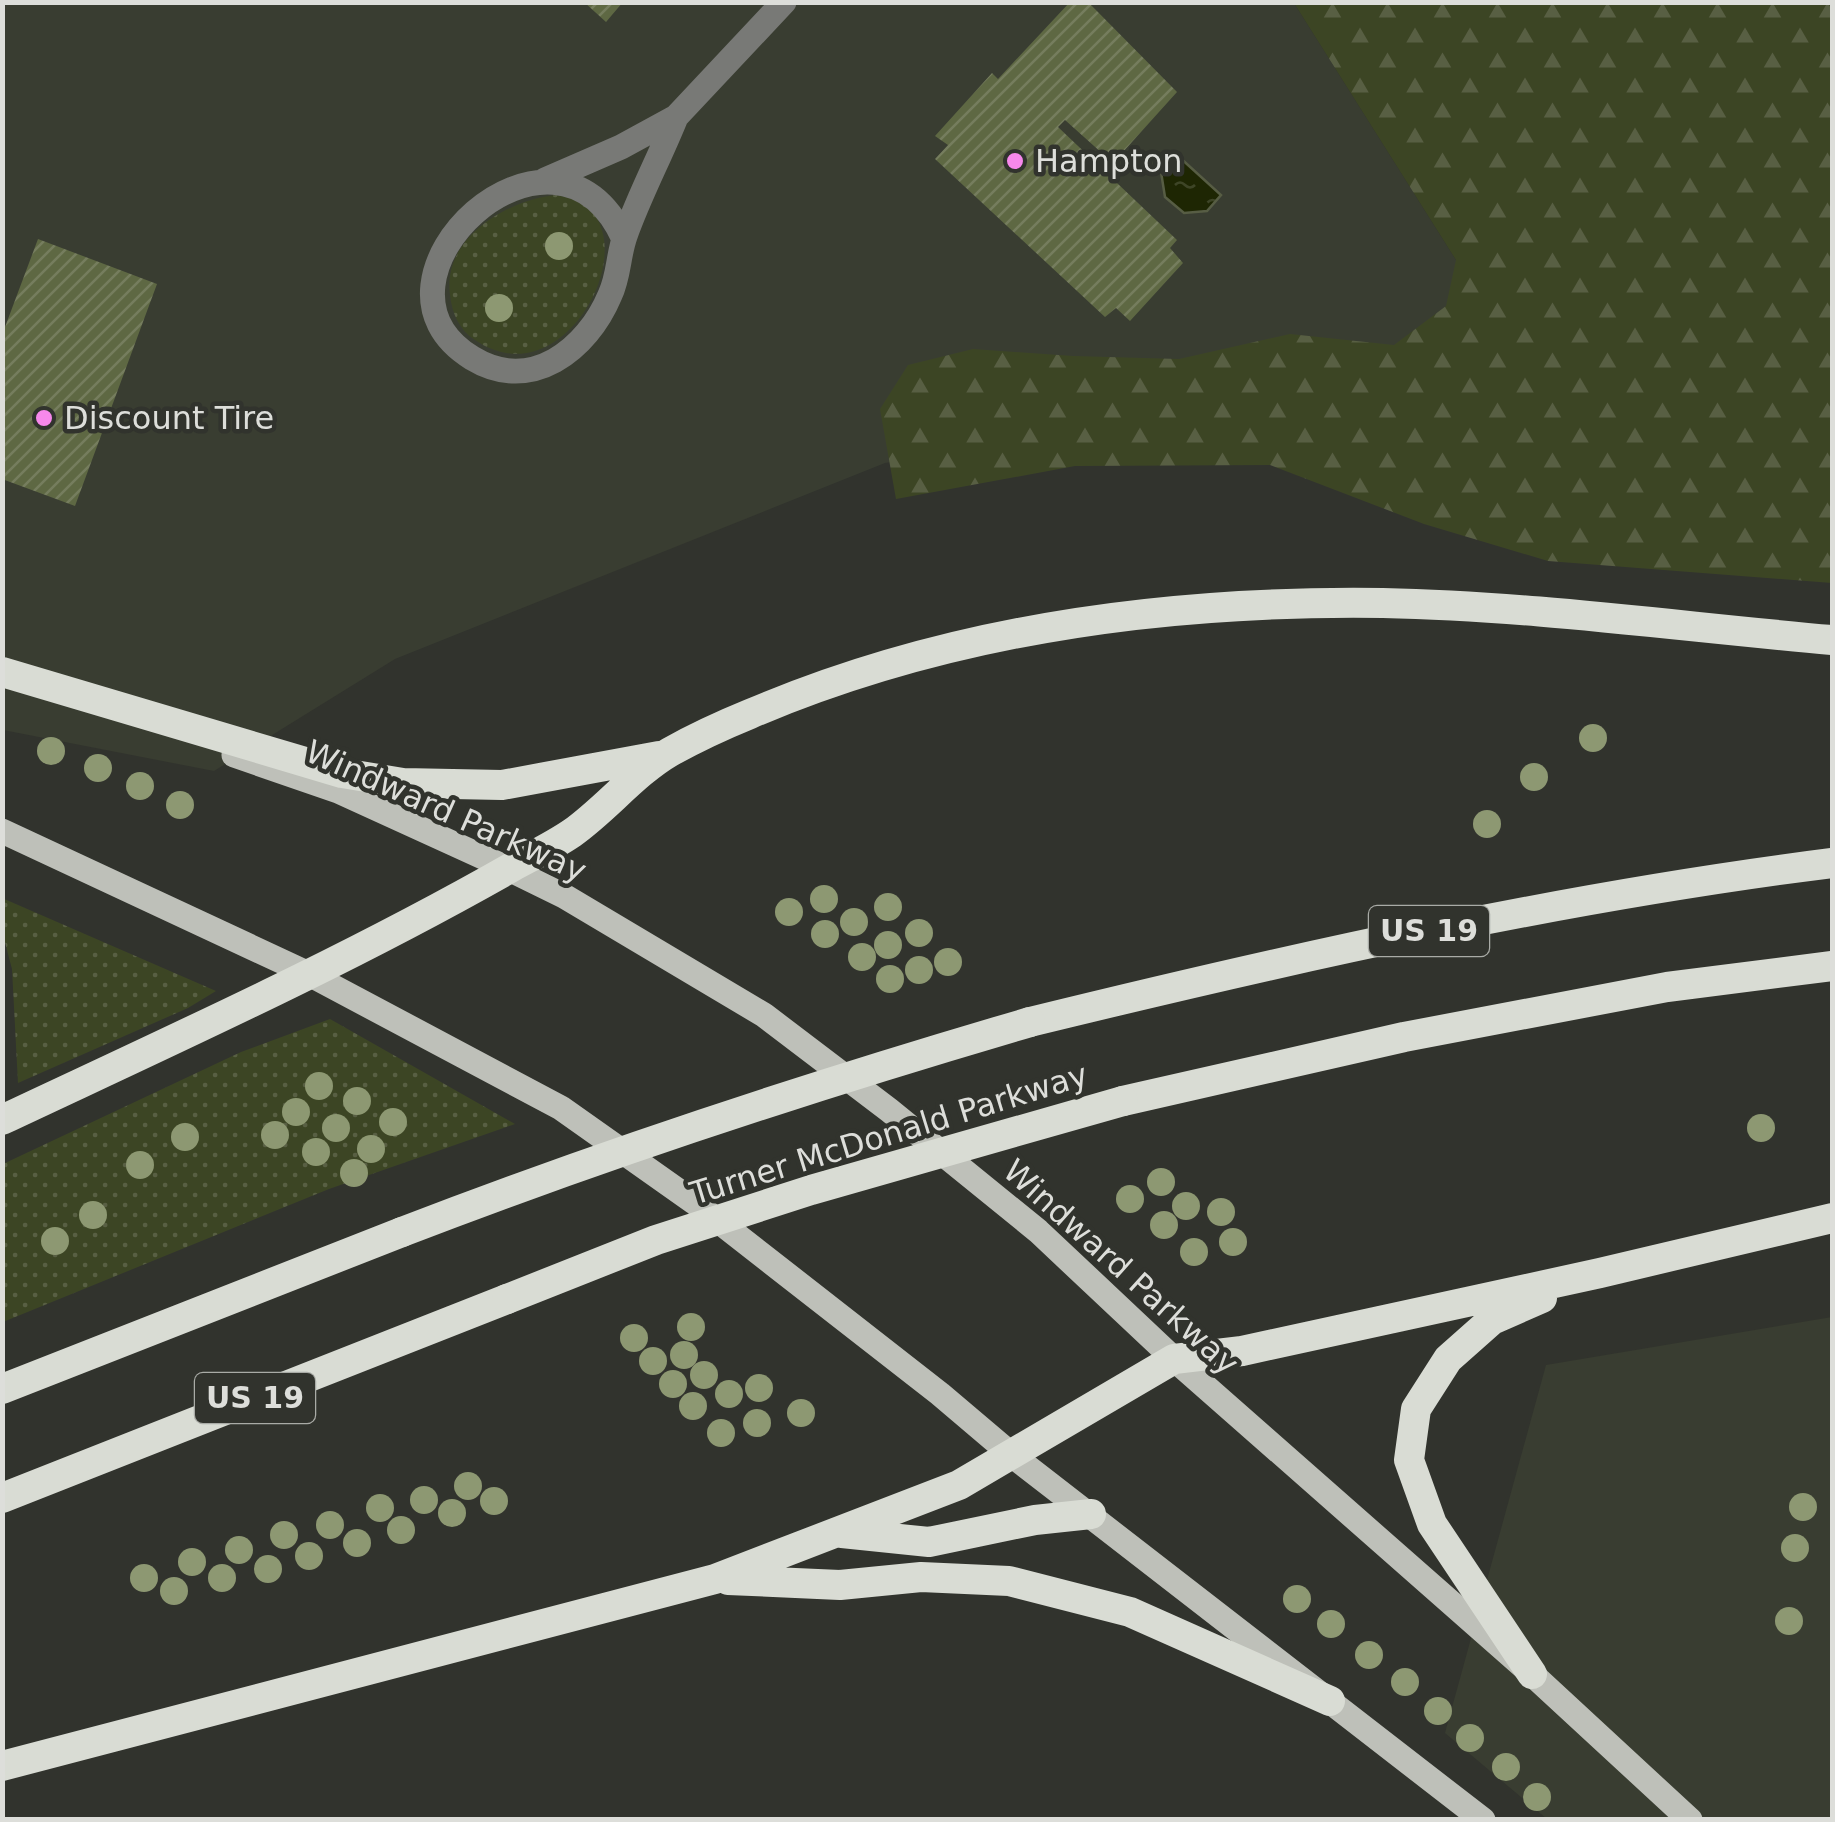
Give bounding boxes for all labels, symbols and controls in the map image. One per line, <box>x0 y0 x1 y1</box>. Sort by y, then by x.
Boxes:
place label: Hampton <box>1035 142 1183 180</box>
marker: Hampton <box>1004 150 1026 172</box>
place label: Discount Tire <box>64 399 274 437</box>
marker: Discount Tire <box>33 407 55 429</box>
street label: Windward Parkway <box>300 732 592 890</box>
road number: US 19 <box>1369 906 1489 956</box>
street label: Turner McDonald Parkway <box>685 1055 1092 1213</box>
street label: Windward Parkway <box>996 1151 1246 1383</box>
road number: US 19 <box>195 1373 315 1423</box>

